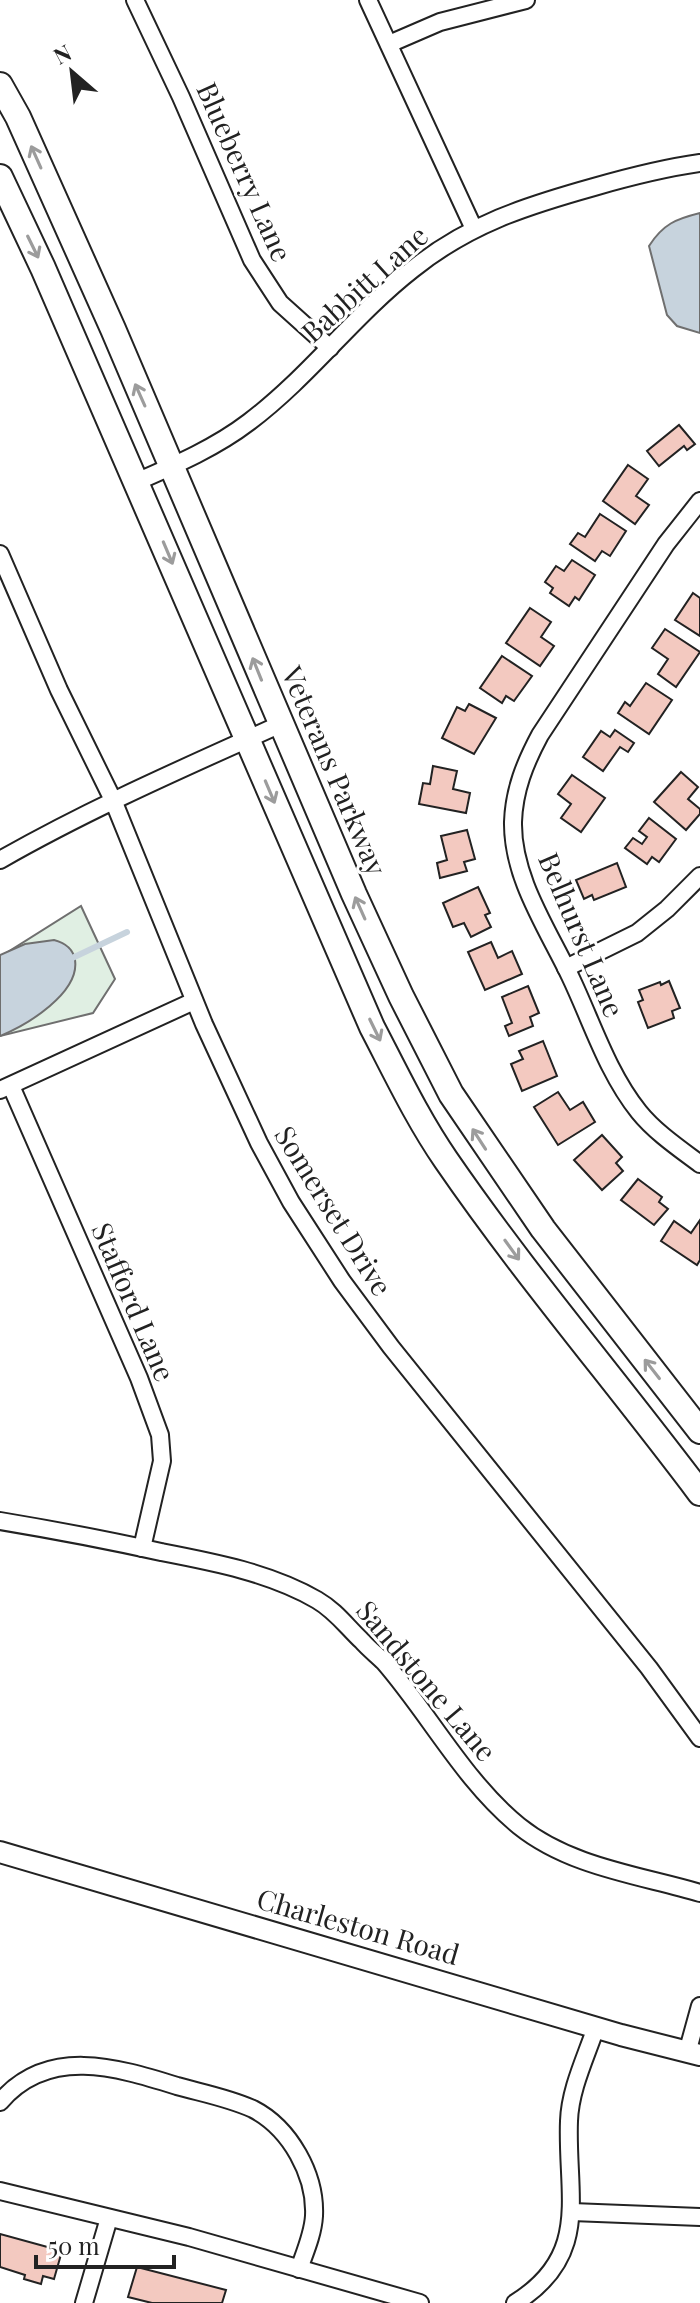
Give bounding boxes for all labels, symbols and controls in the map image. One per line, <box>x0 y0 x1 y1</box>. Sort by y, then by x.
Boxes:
north arrow <box>32 32 112 112</box>
text: N <box>48 36 76 70</box>
street label: Blueberry Lane <box>189 76 301 267</box>
one-way arrow <box>28 145 43 169</box>
street label: Babbitt Lane <box>293 216 435 349</box>
one-way arrow <box>26 235 41 259</box>
one-way arrow <box>131 383 146 408</box>
one-way arrow <box>161 540 176 565</box>
one-way arrow <box>249 657 264 682</box>
street label: Veterans Parkway <box>274 659 396 881</box>
one-way arrow <box>264 779 279 804</box>
street label: Belhurst Lane <box>531 847 634 1022</box>
one-way arrow <box>352 896 367 921</box>
one-way arrow <box>368 1018 383 1042</box>
street label: Somerset Drive <box>267 1118 401 1302</box>
one-way arrow <box>471 1128 488 1150</box>
street label: Stafford Lane <box>84 1217 184 1386</box>
one-way arrow <box>504 1239 520 1261</box>
one-way arrow <box>643 1359 660 1381</box>
street label: Sandstone Lane <box>349 1592 505 1768</box>
street label: Charleston Road <box>253 1879 464 1972</box>
scale bar <box>36 2219 174 2269</box>
text: 50 m <box>48 2229 100 2261</box>

